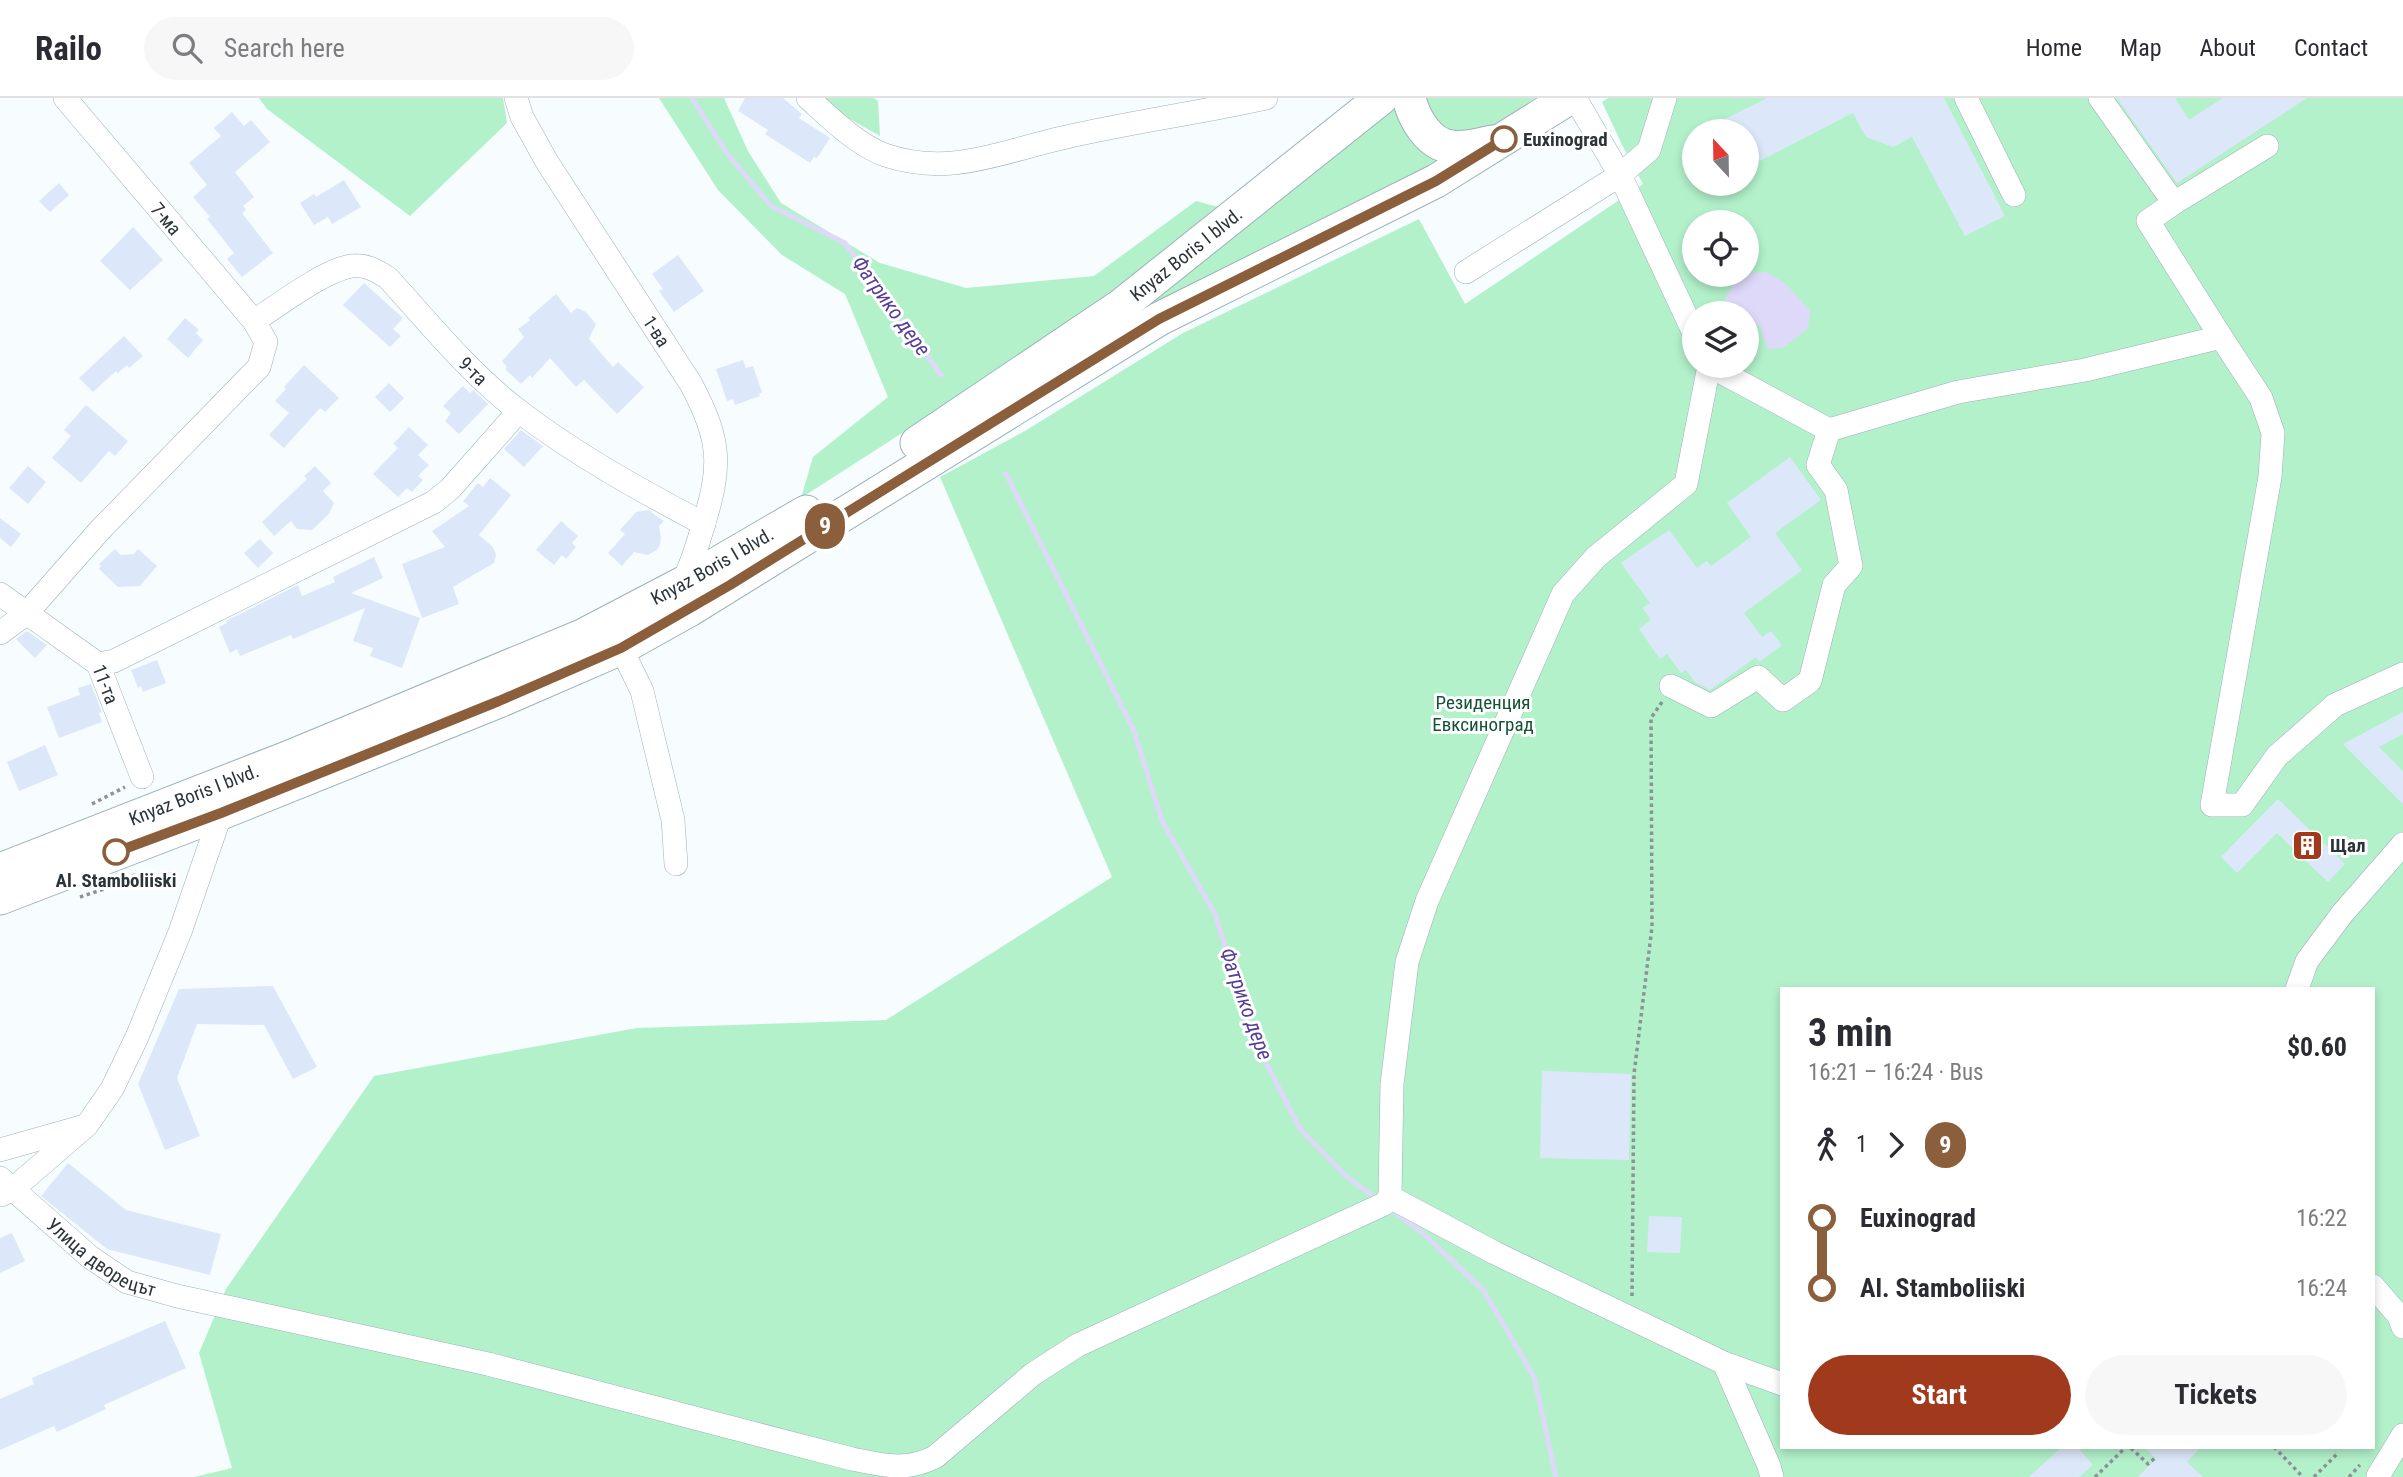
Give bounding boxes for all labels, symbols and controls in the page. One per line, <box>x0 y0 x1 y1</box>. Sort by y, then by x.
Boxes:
search box <box>144 17 634 80</box>
text: Railo <box>35 29 102 68</box>
icon: search <box>168 29 206 67</box>
text: Search here <box>224 33 345 63</box>
text: Home <box>2026 34 2082 62</box>
text: Map <box>2120 34 2162 62</box>
text: About <box>2200 34 2256 62</box>
text: Contact <box>2294 34 2368 62</box>
north arrow <box>1682 119 1759 196</box>
map controls <box>1682 119 1759 378</box>
marker: Euxinograd <box>1491 126 1517 152</box>
place label: Euxinograd <box>1523 128 1608 151</box>
street label: 7-ма <box>146 198 186 240</box>
street label: Knyaz Boris I blvd. <box>1125 202 1247 306</box>
button: locate <box>1682 210 1759 287</box>
water label: Фатрико дере <box>847 252 935 360</box>
button: layers <box>1682 301 1759 378</box>
street label: 1-ва <box>638 311 675 351</box>
street label: 9-та <box>454 352 492 390</box>
line badge: 9 <box>802 503 848 549</box>
text: 9 <box>819 512 831 540</box>
street label: Knyaz Boris I blvd. <box>647 522 778 610</box>
street label: 11-та <box>88 661 124 707</box>
park label: Резиденция Евксиноград <box>1432 691 1534 736</box>
street label: Knyaz Boris I blvd. <box>126 759 262 830</box>
building icon: Щал <box>2290 828 2324 862</box>
place label: Щал <box>2330 834 2365 857</box>
marker: Al. Stamboliiski <box>103 839 129 865</box>
place label: Al. Stamboliiski <box>56 869 176 892</box>
water label: Фатрико дере <box>1215 945 1277 1063</box>
text: 3 min <box>1808 1011 1892 1055</box>
text: $0.60 <box>2287 1032 2347 1062</box>
text: 16:21 – 16:24 · Bus <box>1808 1059 1984 1086</box>
icon: walk <box>1808 1126 1846 1164</box>
icon: forward <box>1877 1126 1915 1164</box>
text: 1 <box>1856 1131 1867 1158</box>
text: 9 <box>1939 1131 1952 1159</box>
text: Euxinograd <box>1860 1203 1976 1233</box>
text: 16:22 <box>2296 1205 2347 1232</box>
street label: Улица дворецът <box>42 1213 159 1301</box>
text: Al. Stamboliiski <box>1860 1273 2025 1303</box>
text: 16:24 <box>2296 1275 2347 1302</box>
button: Start <box>1808 1355 2071 1435</box>
button: Tickets <box>2085 1355 2347 1435</box>

